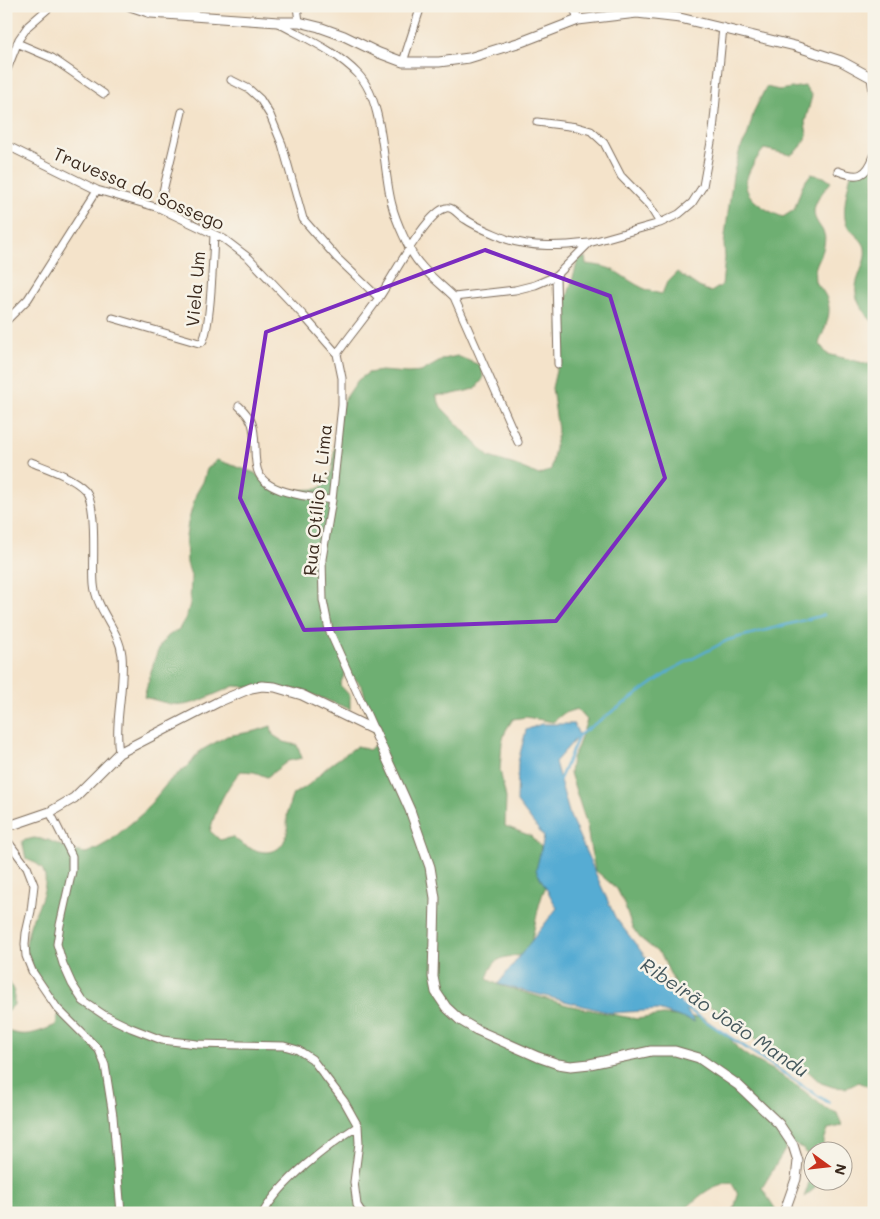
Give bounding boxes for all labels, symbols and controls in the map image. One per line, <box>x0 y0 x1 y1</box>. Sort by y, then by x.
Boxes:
street label: Travessa do Sossego <box>50 141 229 235</box>
street label: Viela Um <box>180 250 210 328</box>
street label: Rua Otílio F. Lima <box>297 423 337 577</box>
water label: Ribeirão João Mandu <box>636 951 814 1083</box>
north arrow <box>802 1142 852 1192</box>
text: N <box>830 1162 852 1177</box>

